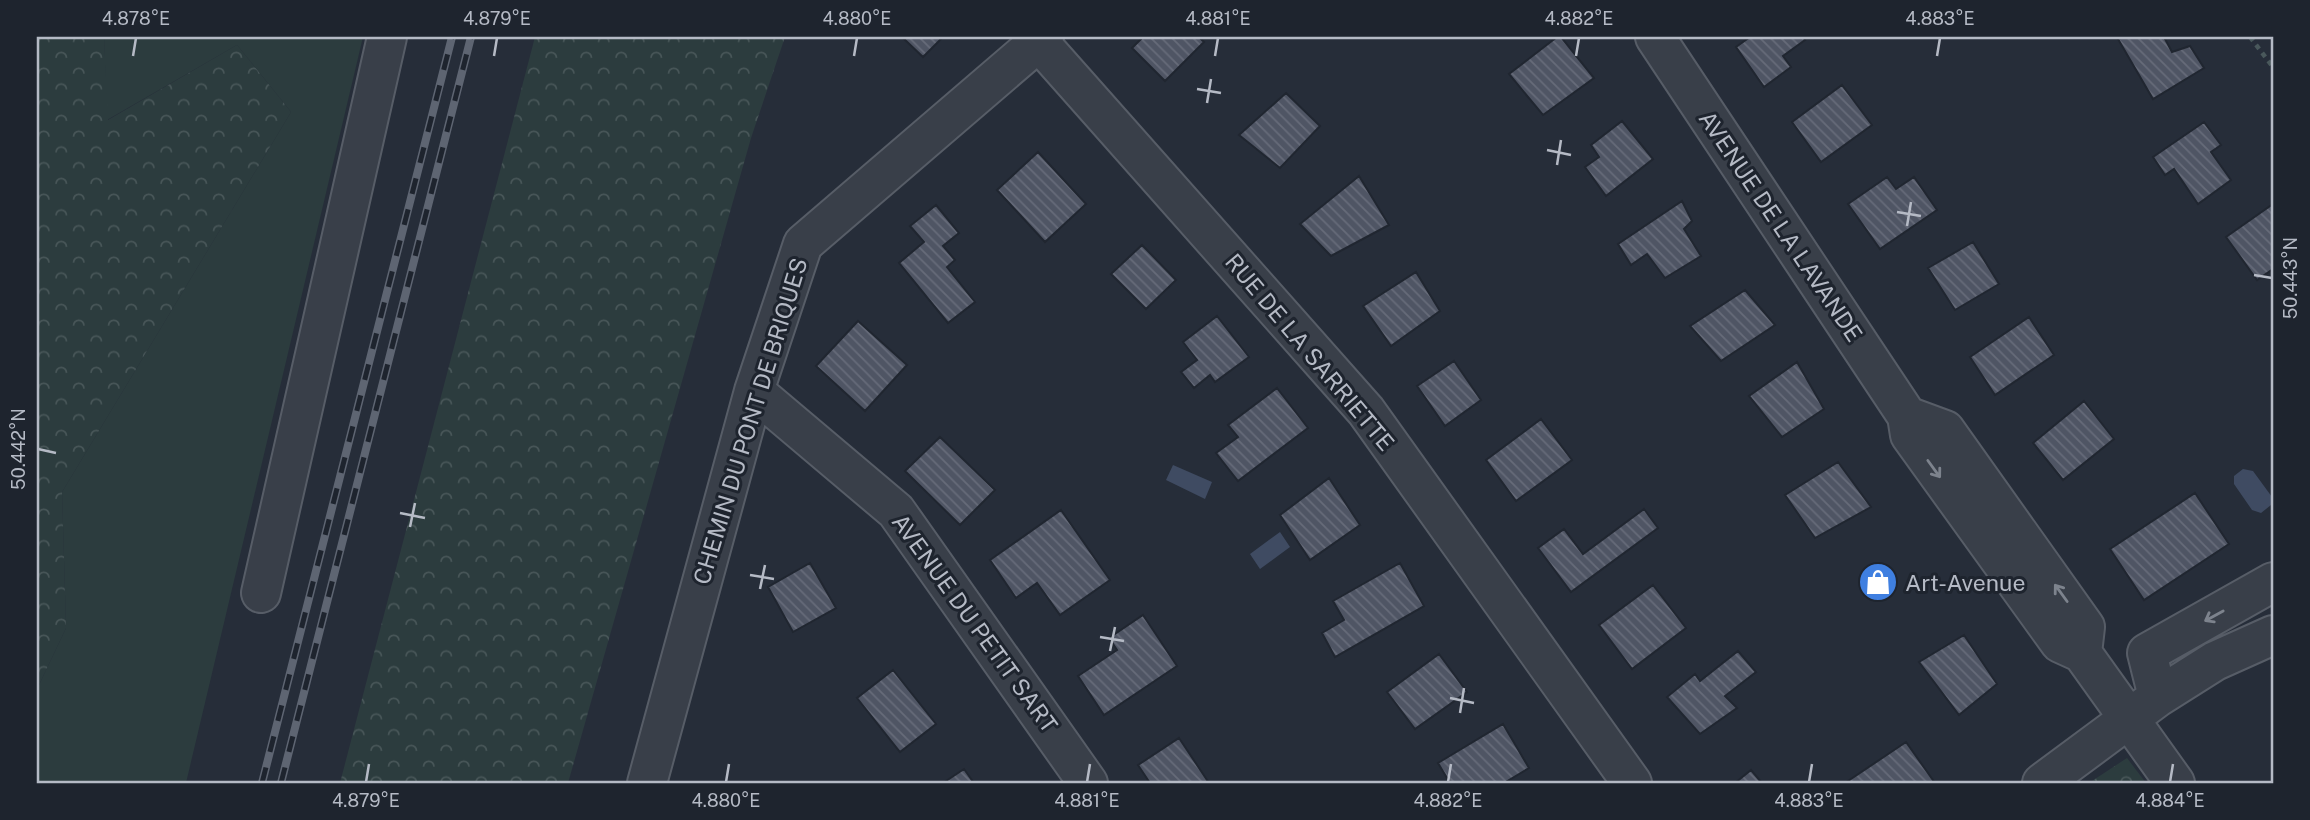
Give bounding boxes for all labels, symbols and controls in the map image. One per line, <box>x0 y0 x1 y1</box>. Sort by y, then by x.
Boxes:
text: 4.878°E <box>102 8 170 29</box>
text: 4.879°E <box>463 8 531 29</box>
text: 4.880°E <box>823 8 891 29</box>
text: 4.881°E <box>1185 8 1251 29</box>
text: 4.882°E <box>1545 8 1613 29</box>
text: 4.883°E <box>1905 8 1975 29</box>
street label: AVENUE DE LA LAVANDE <box>1694 106 1868 346</box>
text: 50.443°N <box>2280 237 2301 319</box>
street label: RUE DE LA SARRIETTE <box>1220 248 1400 456</box>
street label: CHEMIN DU PONT DE BRIQUES <box>687 255 813 587</box>
text: 50.442°N <box>8 408 29 490</box>
one-way arrow <box>1927 459 1941 478</box>
street label: AVENUE DU PETIT SART <box>887 508 1064 738</box>
shop icon: Art-Avenue <box>1857 561 1899 603</box>
place label: Art-Avenue <box>1905 569 2025 596</box>
one-way arrow <box>2054 583 2069 602</box>
one-way arrow <box>2204 609 2224 623</box>
text: 4.879°E <box>332 790 400 811</box>
text: 4.880°E <box>692 790 760 811</box>
text: 4.881°E <box>1054 790 1120 811</box>
text: 4.882°E <box>1414 790 1482 811</box>
text: 4.883°E <box>1774 790 1844 811</box>
text: 4.884°E <box>2135 790 2205 811</box>

